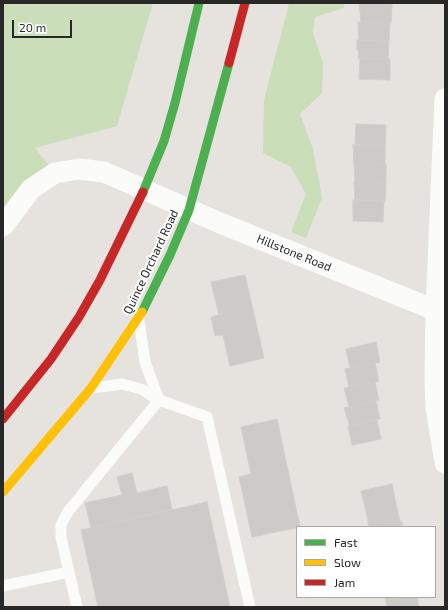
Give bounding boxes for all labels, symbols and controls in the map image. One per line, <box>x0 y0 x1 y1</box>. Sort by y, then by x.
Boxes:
scale bar <box>14 12 74 38</box>
text: 20 m <box>19 20 46 34</box>
street label: Quince Orchard Road <box>120 207 182 317</box>
street label: Hillstone Road <box>255 231 333 275</box>
legend <box>296 526 436 598</box>
text: Fast <box>334 535 357 549</box>
text: Slow <box>334 555 361 569</box>
text: Jam <box>334 575 355 589</box>

